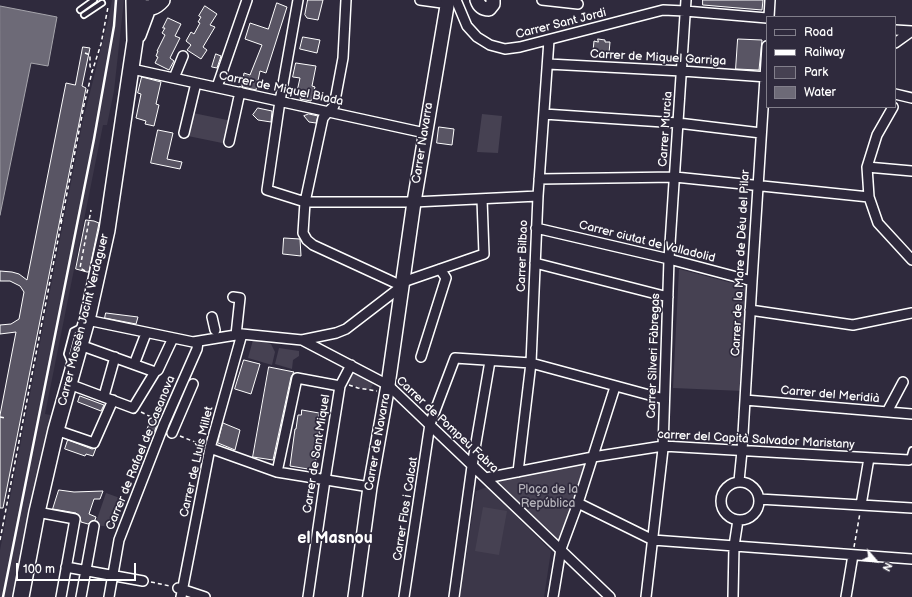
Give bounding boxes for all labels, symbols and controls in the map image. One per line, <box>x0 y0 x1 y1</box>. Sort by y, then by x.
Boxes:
street label: Carrer Sant Jordi <box>514 6 608 42</box>
legend <box>766 16 896 108</box>
text: Road <box>804 25 833 40</box>
text: Railway <box>804 45 845 60</box>
street label: Carrer de Miquel Garriga <box>589 47 727 69</box>
text: Park <box>804 65 828 80</box>
street label: Carrer de Miquel Biada <box>217 69 345 109</box>
text: Water <box>804 85 836 100</box>
street label: Carrer Murcia <box>656 91 676 167</box>
street label: Carrer Navarra <box>409 101 437 185</box>
street label: Carrer de la Mare de Déu del Pilar <box>729 169 753 357</box>
street label: Carrer ciutat de Valladolid <box>577 218 717 266</box>
street label: Carrer Bilbao <box>515 220 531 292</box>
street label: Carrer Mossèn Jacint Verdaguer <box>56 232 112 408</box>
street label: Carrer Silveri Fàbregas <box>645 293 663 419</box>
street label: Carrer de Rafael de Casanova <box>103 374 179 532</box>
street label: Carrer de Pompeu Fabra <box>393 374 501 476</box>
street label: Carrer del Meridià <box>780 383 880 407</box>
street label: Carrer de Navarra <box>362 392 394 492</box>
street label: Carrer de Sant Miquel <box>300 394 334 514</box>
street label: Carrer de Lluís Millet <box>177 405 217 519</box>
street label: carrer del Capità Salvador Maristany <box>657 428 855 452</box>
street label: Carrer Flos i Calcat <box>391 456 421 562</box>
park label: Plaça de la República <box>518 483 578 511</box>
district label: el Masnou <box>297 529 373 549</box>
north arrow <box>856 541 896 581</box>
scale bar <box>18 555 138 581</box>
text: N <box>879 560 895 574</box>
text: 100 m <box>23 562 55 577</box>

